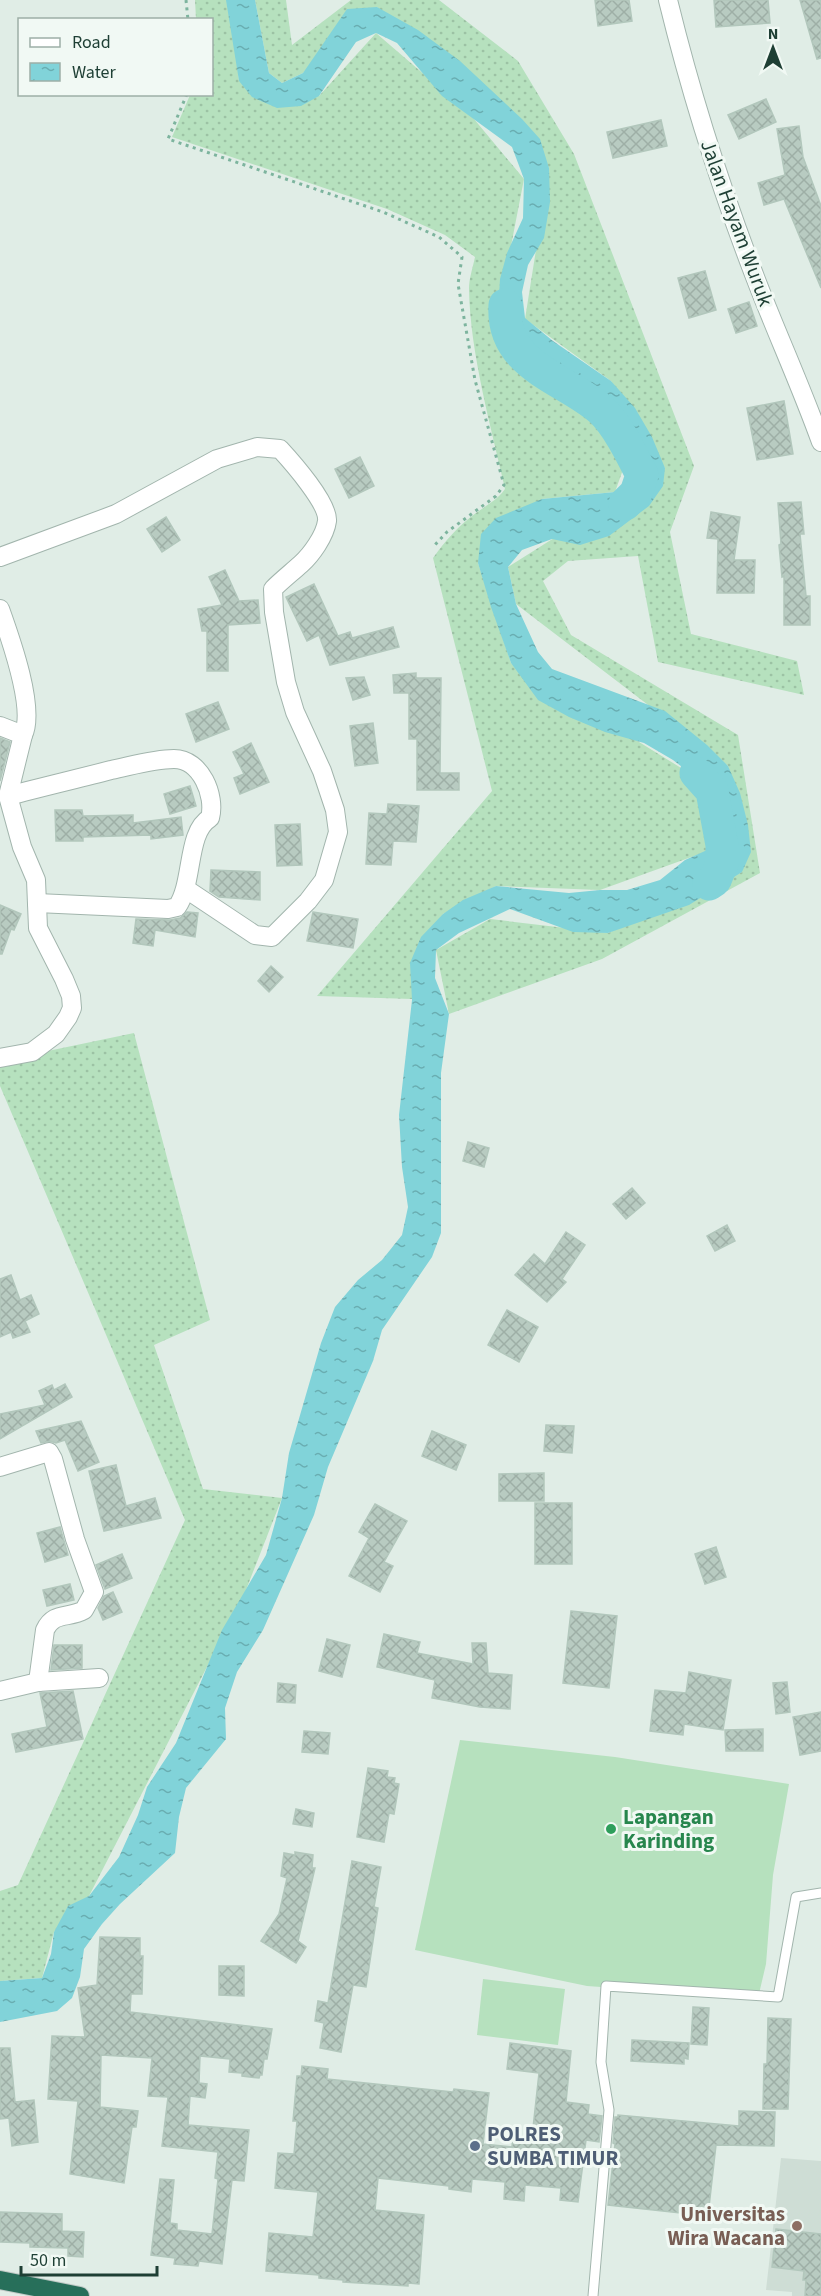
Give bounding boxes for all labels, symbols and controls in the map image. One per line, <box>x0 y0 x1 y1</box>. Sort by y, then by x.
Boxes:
legend <box>18 18 213 96</box>
north arrow <box>743 18 803 78</box>
text: N <box>768 23 778 45</box>
text: Road <box>72 30 111 55</box>
text: Water <box>72 60 116 85</box>
street label: Jalan Hayam Wuruk <box>693 136 781 311</box>
place label: Lapangan Karinding <box>623 1802 714 1856</box>
marker: Lapangan Karinding <box>604 1822 618 1836</box>
place label: POLRES SUMBA TIMUR <box>487 2119 619 2173</box>
marker: POLRES SUMBA TIMUR <box>468 2139 482 2153</box>
place label: Universitas Wira Wacana <box>667 2199 785 2253</box>
marker: Universitas Wira Wacana <box>790 2219 804 2233</box>
scale bar <box>21 2239 158 2277</box>
text: 50 m <box>30 2248 66 2273</box>

